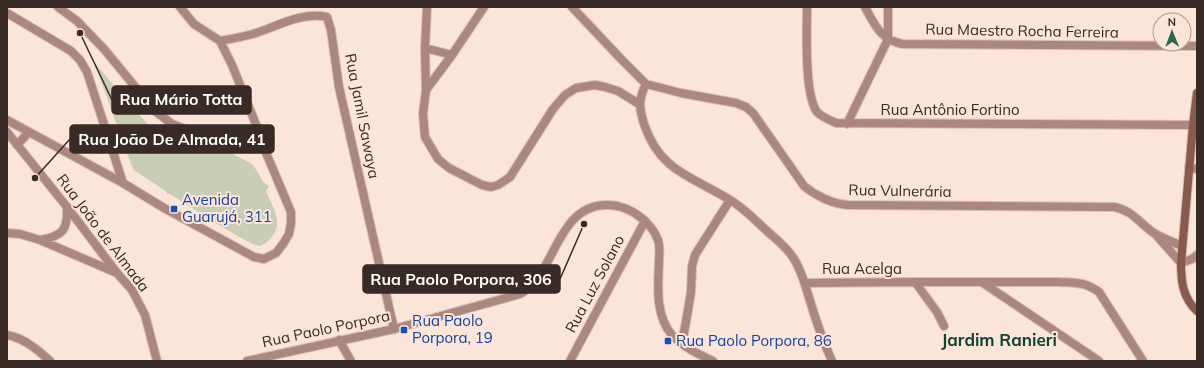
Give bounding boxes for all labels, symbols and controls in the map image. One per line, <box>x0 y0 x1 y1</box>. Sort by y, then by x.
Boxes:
north arrow <box>1152 12 1192 52</box>
text: N <box>1168 15 1176 29</box>
street label: Rua Maestro Rocha Ferreira <box>925 19 1119 42</box>
street label: Rua Jamil Sawaya <box>341 52 384 180</box>
callout: Rua Mário Totta <box>112 86 251 114</box>
text: Rua Mário Totta <box>120 89 242 109</box>
street label: Rua Antônio Fortino <box>880 100 1020 119</box>
callout: Rua João De Almada, 41 <box>70 125 274 153</box>
text: Rua João De Almada, 41 <box>78 129 266 149</box>
street label: Rua João de Almada <box>53 170 154 295</box>
street label: Rua Vulnerária <box>848 180 952 201</box>
place label: Avenida Guarujá, 311 <box>182 190 272 226</box>
marker: Avenida Guarujá, 311 <box>169 204 179 214</box>
street label: Rua Luz Solano <box>561 232 628 336</box>
street label: Rua Acelga <box>822 259 902 278</box>
callout: Rua Paolo Porpora, 306 <box>363 265 560 293</box>
text: Rua Paolo Porpora, 306 <box>370 269 552 289</box>
street label: Rua Paolo Porpora <box>260 306 392 351</box>
place label: Rua Paolo Porpora, 19 <box>412 311 493 347</box>
marker: Rua Paolo Porpora, 19 <box>399 325 409 335</box>
district label: Jardim Ranieri <box>941 329 1057 350</box>
place label: Rua Paolo Porpora, 86 <box>676 331 832 350</box>
marker: Rua Paolo Porpora, 86 <box>663 336 673 346</box>

